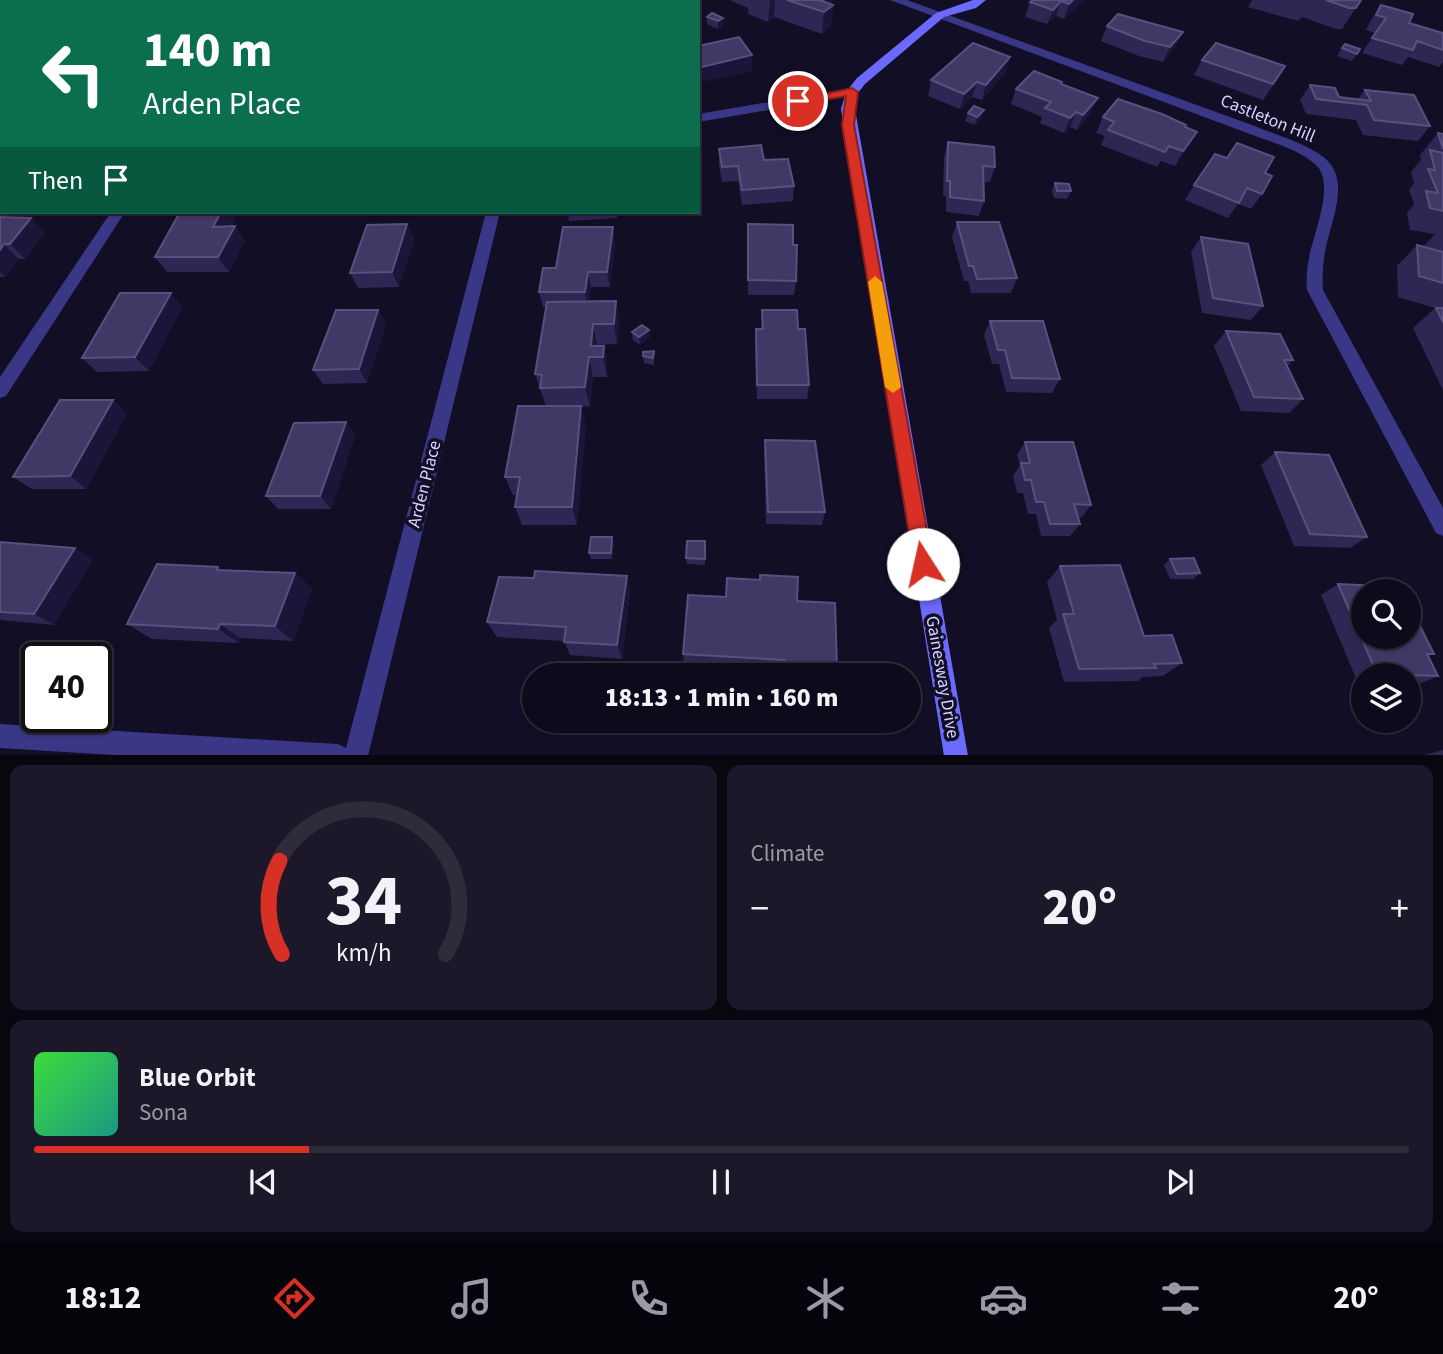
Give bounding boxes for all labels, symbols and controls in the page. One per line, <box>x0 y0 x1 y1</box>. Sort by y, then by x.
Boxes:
text: 140 m <box>143 16 272 86</box>
icon: left <box>28 28 119 119</box>
pin <box>768 71 828 131</box>
text: Arden Place <box>143 81 301 127</box>
icon: arrive <box>779 82 817 120</box>
street label: Castleton Hill <box>1217 88 1319 149</box>
icon: arrive <box>97 161 135 199</box>
text: Then <box>28 162 83 199</box>
street label: Arden Place <box>402 438 447 530</box>
position arrow <box>886 527 960 601</box>
map controls <box>1351 579 1421 733</box>
button: search <box>1351 579 1421 649</box>
street label: Gainesway Drive <box>919 614 966 740</box>
speed limit sign: 40 <box>21 642 112 733</box>
button: layers <box>1351 663 1421 733</box>
text: 18:13 · 1 min · 160 m <box>605 679 838 716</box>
text: Climate <box>751 837 824 870</box>
text: 34 <box>325 849 402 953</box>
text: 20° <box>1042 871 1117 945</box>
text: − <box>751 882 769 936</box>
text: + <box>1390 882 1409 936</box>
text: km/h <box>336 934 391 970</box>
text: Blue Orbit <box>139 1059 256 1096</box>
text: Sona <box>139 1096 188 1129</box>
icon: previous <box>244 1163 282 1201</box>
icon: pause <box>702 1163 740 1201</box>
icon: next <box>1161 1163 1199 1201</box>
icon: directions <box>270 1274 319 1323</box>
icon: music <box>447 1274 496 1323</box>
icon: phone <box>624 1274 673 1323</box>
icon: climate <box>801 1274 850 1323</box>
icon: car <box>979 1274 1028 1323</box>
icon: filters <box>1156 1274 1205 1323</box>
text: 18:12 <box>64 1275 141 1321</box>
text: 20° <box>1333 1275 1379 1321</box>

